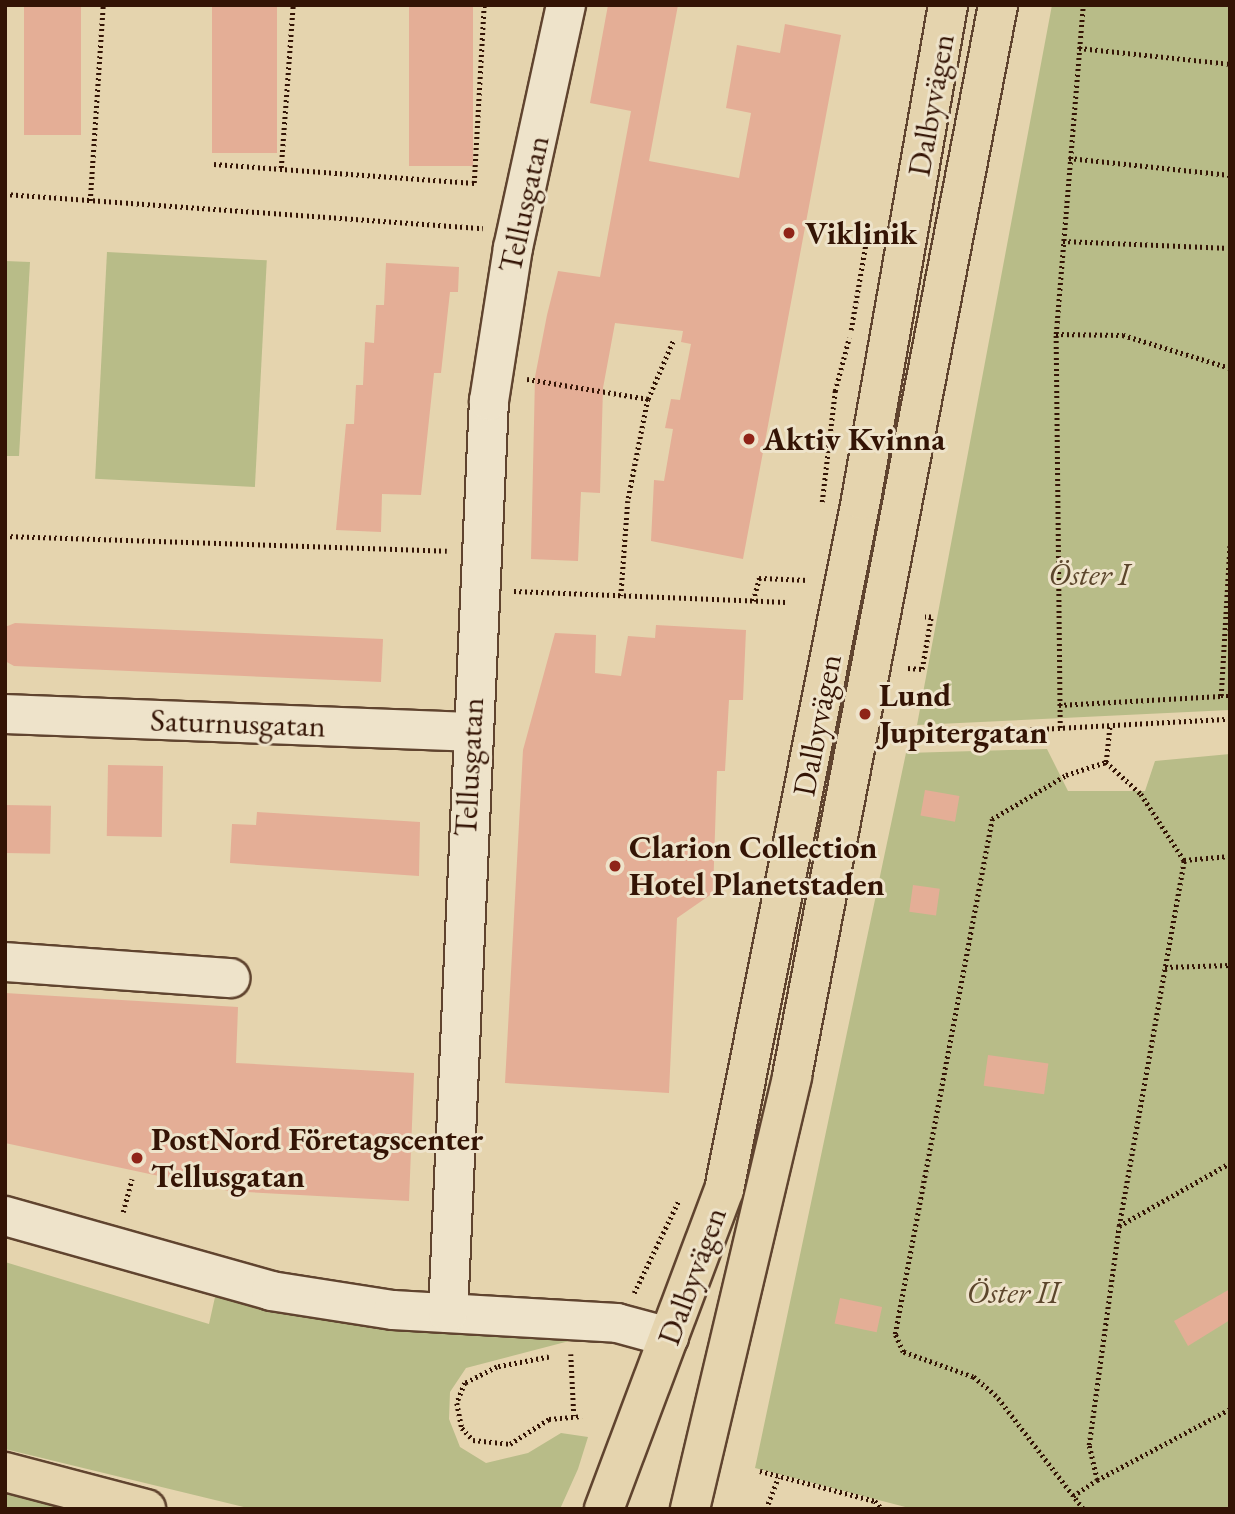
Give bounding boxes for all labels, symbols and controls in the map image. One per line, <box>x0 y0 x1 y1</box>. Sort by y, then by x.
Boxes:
street label: Dalbyvägen <box>900 31 962 179</box>
street label: Tellusgatan <box>491 132 557 276</box>
place label: Viklinik <box>805 214 917 252</box>
marker: Viklinik <box>779 223 799 243</box>
place label: Aktiv Kvinna <box>763 420 945 458</box>
marker: Aktiv Kvinna <box>741 431 757 447</box>
park label: Öster I <box>1048 555 1130 593</box>
street label: Dalbyvägen <box>784 651 850 799</box>
place label: Lund Jupitergatan <box>879 677 1047 752</box>
street label: Tellusgatan <box>446 696 492 838</box>
street label: Saturnusgatan <box>150 701 326 745</box>
marker: Lund Jupitergatan <box>857 706 873 722</box>
place label: Clarion Collection Hotel Planetstaden <box>629 829 885 904</box>
marker: Clarion Collection Hotel Planetstaden <box>607 858 623 874</box>
place label: PostNord Företagscenter Tellusgatan <box>151 1121 483 1196</box>
marker: PostNord Företagscenter Tellusgatan <box>129 1150 145 1166</box>
street label: Dalbyvägen <box>649 1202 735 1350</box>
park label: Öster II <box>967 1273 1059 1311</box>

